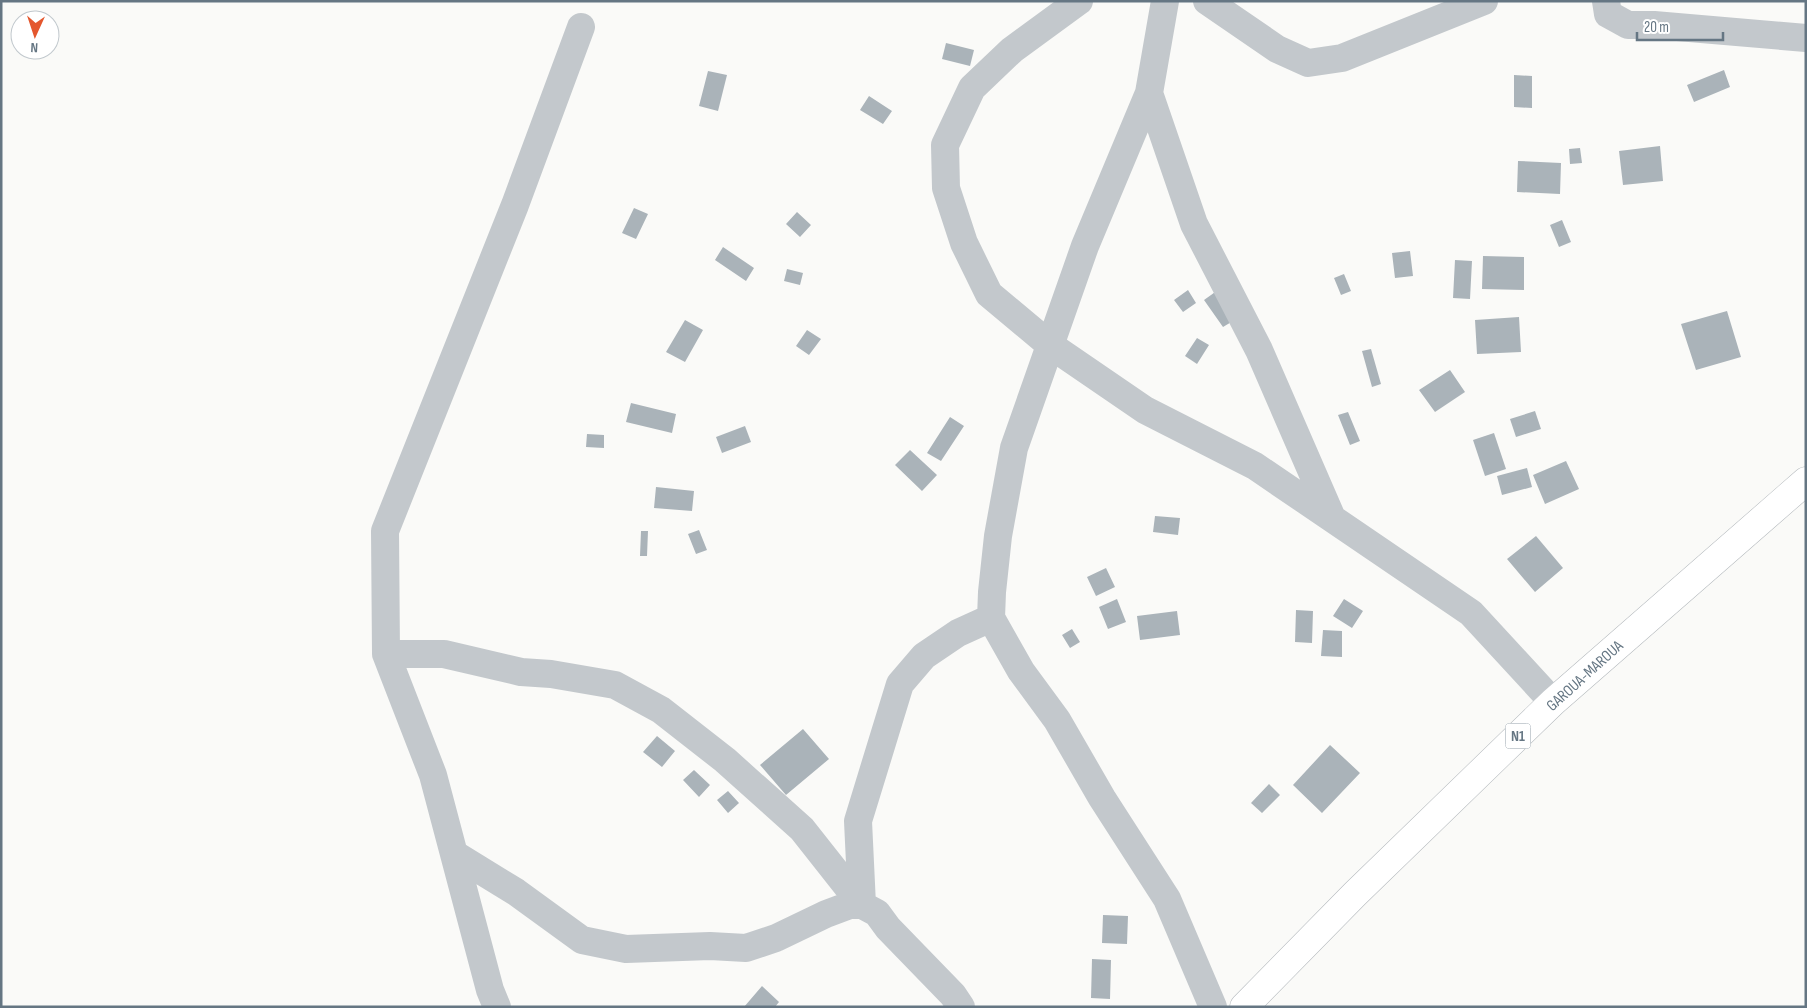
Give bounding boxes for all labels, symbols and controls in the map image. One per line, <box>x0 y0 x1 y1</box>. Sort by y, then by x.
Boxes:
north arrow <box>10 10 60 60</box>
scale bar <box>1637 10 1723 42</box>
text: 20 m <box>1644 18 1669 37</box>
text: N <box>30 39 39 56</box>
street label: GAROUA-MAROUA <box>1543 637 1627 715</box>
road number: N1 <box>1506 724 1530 748</box>

